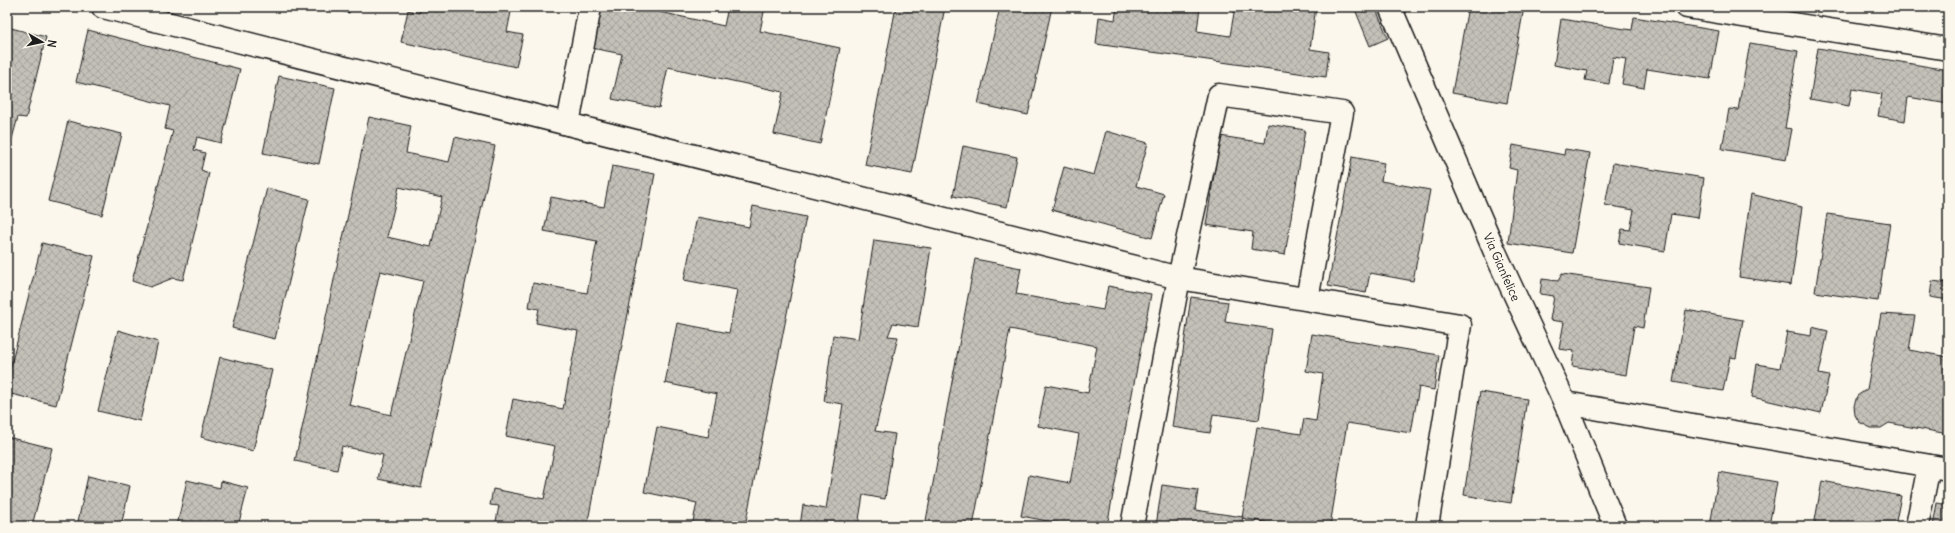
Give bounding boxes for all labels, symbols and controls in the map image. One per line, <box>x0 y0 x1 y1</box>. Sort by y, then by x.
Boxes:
north arrow <box>22 22 62 62</box>
text: N <box>44 39 59 48</box>
street label: Via Gianfelice <box>1480 231 1524 303</box>

